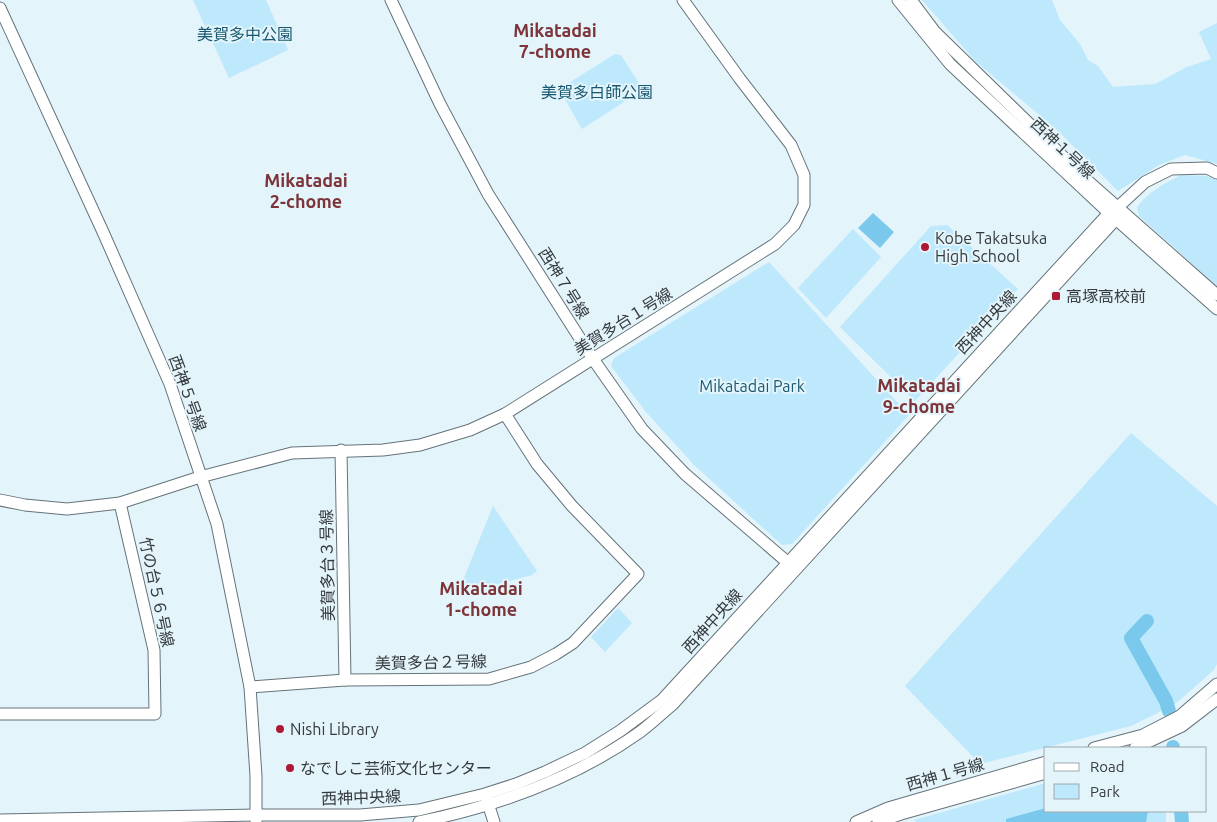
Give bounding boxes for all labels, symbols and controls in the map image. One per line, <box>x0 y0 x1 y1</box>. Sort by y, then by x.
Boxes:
district label: Mikatadai 7-chome <box>513 20 597 61</box>
park label: 美賀多中公園 <box>197 25 293 43</box>
park label: 美賀多白師公園 <box>541 83 653 101</box>
street label: 西神１号線 <box>1028 114 1098 182</box>
district label: Mikatadai 2-chome <box>264 170 348 211</box>
place label: Kobe Takatsuka High School <box>935 229 1047 265</box>
marker: Kobe Takatsuka High School <box>919 241 931 253</box>
street label: 西神７号線 <box>535 244 593 322</box>
street label: 美賀多台１号線 <box>571 284 675 358</box>
street label: 西神中央線 <box>952 287 1020 357</box>
place label: 高塚高校前 <box>1066 287 1146 305</box>
marker: 高塚高校前 <box>1050 290 1062 302</box>
street label: 西神５号線 <box>166 352 210 434</box>
district label: Mikatadai 9-chome <box>877 375 961 416</box>
park label: Mikatadai Park <box>699 377 805 395</box>
street label: 美賀多台３号線 <box>317 509 337 621</box>
street label: 竹の台５６号線 <box>137 535 177 649</box>
district label: Mikatadai 1-chome <box>439 578 523 619</box>
street label: 西神中央線 <box>679 585 745 657</box>
street label: 美賀多台２号線 <box>375 652 487 672</box>
place label: Nishi Library <box>290 720 379 738</box>
marker: Nishi Library <box>274 723 286 735</box>
legend <box>1044 747 1207 812</box>
street label: 西神１号線 <box>904 754 986 794</box>
text: Road <box>1090 758 1125 775</box>
place label: なでしこ芸術文化センター <box>300 759 492 777</box>
marker: なでしこ芸術文化センター <box>284 762 296 774</box>
text: Park <box>1090 783 1120 800</box>
street label: 西神中央線 <box>321 787 401 807</box>

